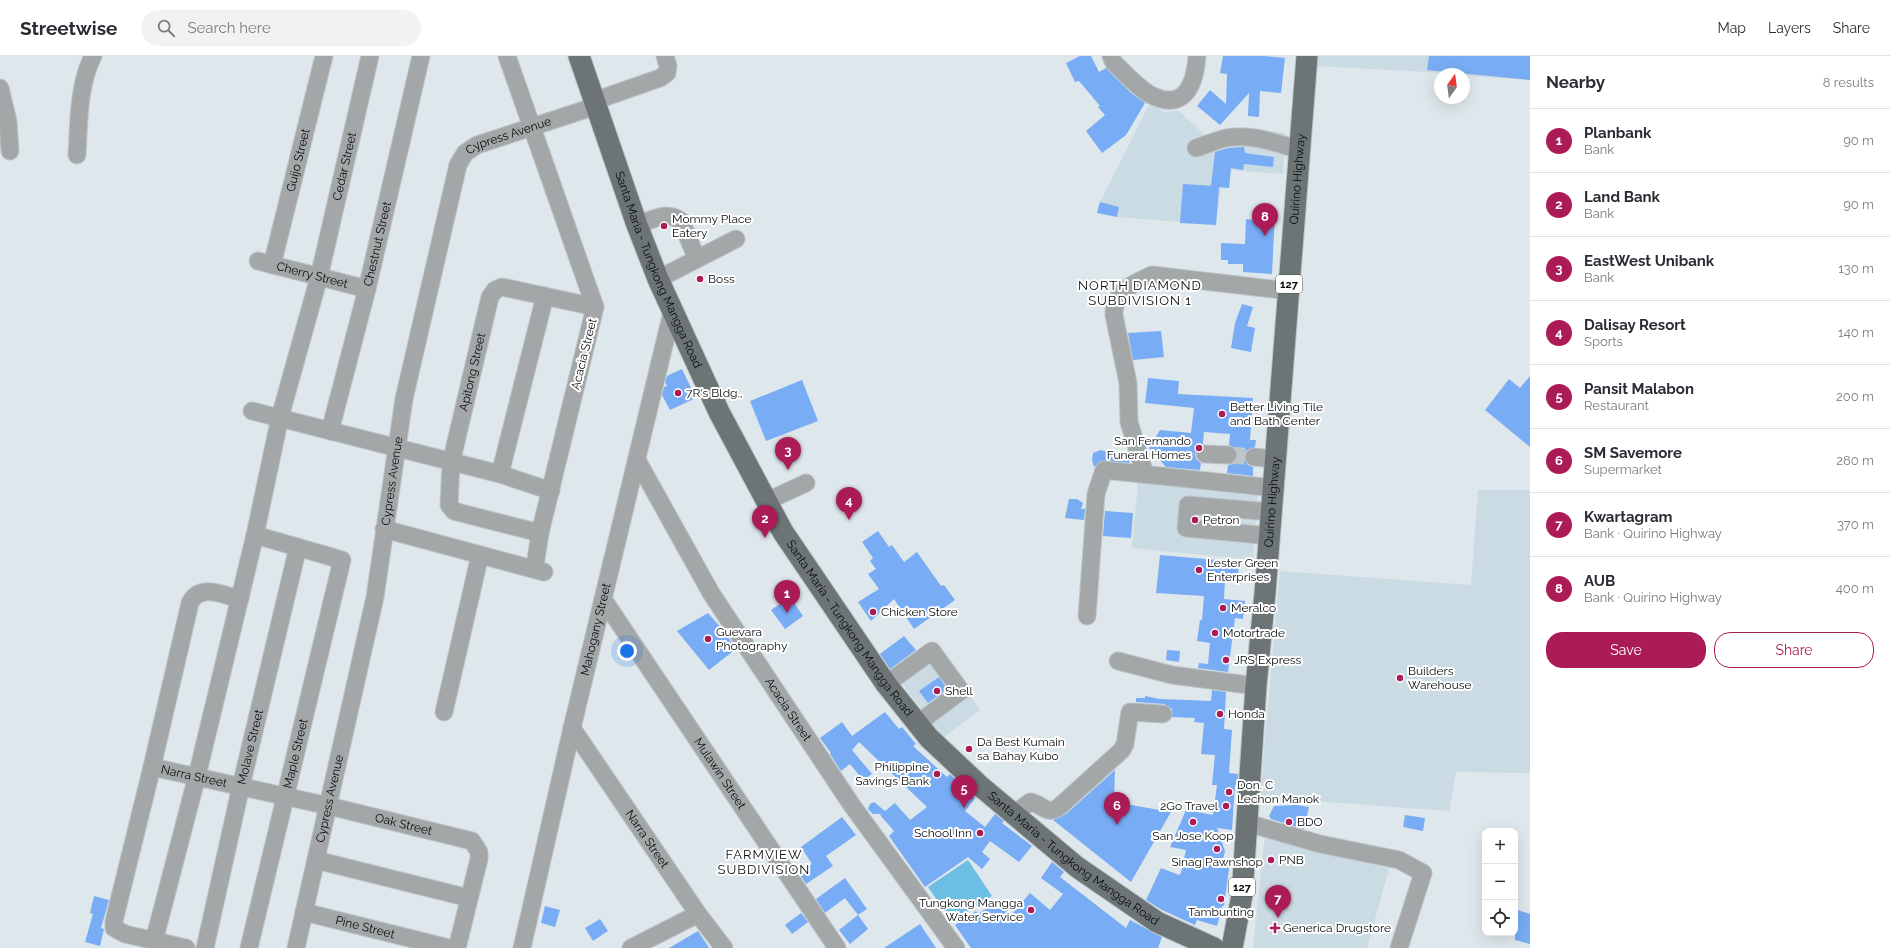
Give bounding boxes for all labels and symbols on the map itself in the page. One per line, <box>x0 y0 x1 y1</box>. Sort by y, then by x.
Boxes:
north arrow <box>1434 68 1470 104</box>
street label: Cypress Avenue <box>463 114 553 158</box>
street label: Guijo Street <box>283 127 313 193</box>
street label: Cedar Street <box>330 131 359 202</box>
street label: Quirino Highway <box>1287 133 1308 225</box>
street label: Santa Maria - Tungkong Mangga Road <box>612 169 705 370</box>
street label: Chestnut Street <box>361 200 394 288</box>
pin: 8 <box>1252 203 1278 236</box>
place label: Mommy Place Eatery <box>672 212 752 240</box>
marker: Mommy Place Eatery <box>659 221 669 231</box>
street label: Cherry Street <box>275 259 349 291</box>
place label: Boss <box>708 272 735 286</box>
marker: Boss <box>695 274 705 284</box>
road number: 127 <box>1276 275 1302 293</box>
district label: NORTH DIAMOND SUBDIVISION 1 <box>1078 278 1202 308</box>
street label: Acacia Street <box>568 317 600 391</box>
street label: Apitong Street <box>456 332 488 413</box>
place label: 7R's Bldg., <box>686 386 742 400</box>
marker: 7R's Bldg., <box>673 388 683 398</box>
place label: Better Living Tile and Bath Center <box>1230 400 1323 428</box>
marker: Better Living Tile and Bath Center <box>1217 409 1227 419</box>
place label: San Fernando Funeral Homes <box>1107 434 1191 462</box>
street label: Cypress Avenue <box>379 436 405 526</box>
pin: 3 <box>775 437 801 470</box>
marker: San Fernando Funeral Homes <box>1194 443 1204 453</box>
street label: Quirino Highway <box>1262 456 1283 548</box>
pin: 4 <box>836 487 862 520</box>
pin: 2 <box>752 505 778 538</box>
place label: Petron <box>1203 513 1240 527</box>
marker: Petron <box>1190 515 1200 525</box>
street label: Santa Maria - Tungkong Mangga Road <box>784 537 916 719</box>
place label: Lester Green Enterprises <box>1207 556 1278 584</box>
marker: Lester Green Enterprises <box>1194 565 1204 575</box>
pin: 1 <box>774 580 800 613</box>
street label: Mahogany Street <box>578 582 614 677</box>
place label: Meralco <box>1231 601 1276 615</box>
marker: Meralco <box>1218 603 1228 613</box>
place label: Chicken Store <box>881 605 958 619</box>
marker: Chicken Store <box>868 607 878 617</box>
place label: Guevara Photography <box>716 625 788 653</box>
place label: Motortrade <box>1223 626 1285 640</box>
marker: Motortrade <box>1210 628 1220 638</box>
marker: Guevara Photography <box>703 634 713 644</box>
your location <box>617 641 637 661</box>
place label: JRS Express <box>1234 653 1302 667</box>
marker: JRS Express <box>1221 655 1231 665</box>
place label: Builders Warehouse <box>1408 664 1472 692</box>
marker: Builders Warehouse <box>1395 673 1405 683</box>
street label: Acacia Street <box>762 675 814 744</box>
place label: Shell <box>945 684 974 698</box>
marker: Shell <box>932 686 942 696</box>
place label: Honda <box>1228 707 1265 721</box>
street label: Molave Street <box>235 708 266 786</box>
marker: Honda <box>1215 709 1225 719</box>
street label: Maple Street <box>281 717 311 790</box>
street label: Mulawin Street <box>691 735 749 812</box>
place label: Da Best Kumain sa Bahay Kubo <box>977 735 1065 763</box>
marker: Da Best Kumain sa Bahay Kubo <box>964 744 974 754</box>
street label: Cypress Avenue <box>313 753 346 844</box>
place label: Philippine Savings Bank <box>855 760 930 788</box>
street label: Narra Street <box>160 762 228 790</box>
marker: Philippine Savings Bank <box>932 769 942 779</box>
pin: 5 <box>951 775 977 808</box>
place label: Don. C Lechon Manok <box>1237 778 1320 806</box>
marker: Don. C Lechon Manok <box>1224 787 1234 797</box>
street label: Santa Maria - Tungkong Mangga Road <box>985 789 1162 928</box>
pin: 6 <box>1104 792 1130 825</box>
place label: 2Go Travel <box>1160 799 1219 813</box>
marker: 2Go Travel <box>1221 801 1231 811</box>
street label: Narra Street <box>623 807 672 871</box>
street label: Oak Street <box>374 811 434 838</box>
place label: BDO <box>1297 815 1323 829</box>
marker: San Jose Koop <box>1188 817 1198 827</box>
marker: BDO <box>1284 817 1294 827</box>
place label: School Inn <box>914 826 972 840</box>
marker: School Inn <box>975 828 985 838</box>
place label: San Jose Koop <box>1152 829 1234 843</box>
marker: Sinag Pawnshop <box>1212 844 1222 854</box>
district label: FARMVIEW SUBDIVISION <box>718 847 810 877</box>
place label: PNB <box>1279 853 1304 867</box>
place label: Sinag Pawnshop <box>1171 855 1263 869</box>
marker: PNB <box>1266 855 1276 865</box>
road number: 127 <box>1229 878 1255 896</box>
pin: 7 <box>1265 885 1291 918</box>
marker: Tambunting <box>1216 894 1226 904</box>
place label: Tungkong Mangga Water Service <box>919 896 1023 924</box>
marker: Tungkong Mangga Water Service <box>1026 905 1036 915</box>
place label: Tambunting <box>1188 905 1254 919</box>
street label: Pine Street <box>334 913 396 941</box>
place label: Generica Drugstore <box>1283 921 1391 935</box>
marker: Generica Drugstore <box>1270 923 1280 933</box>

